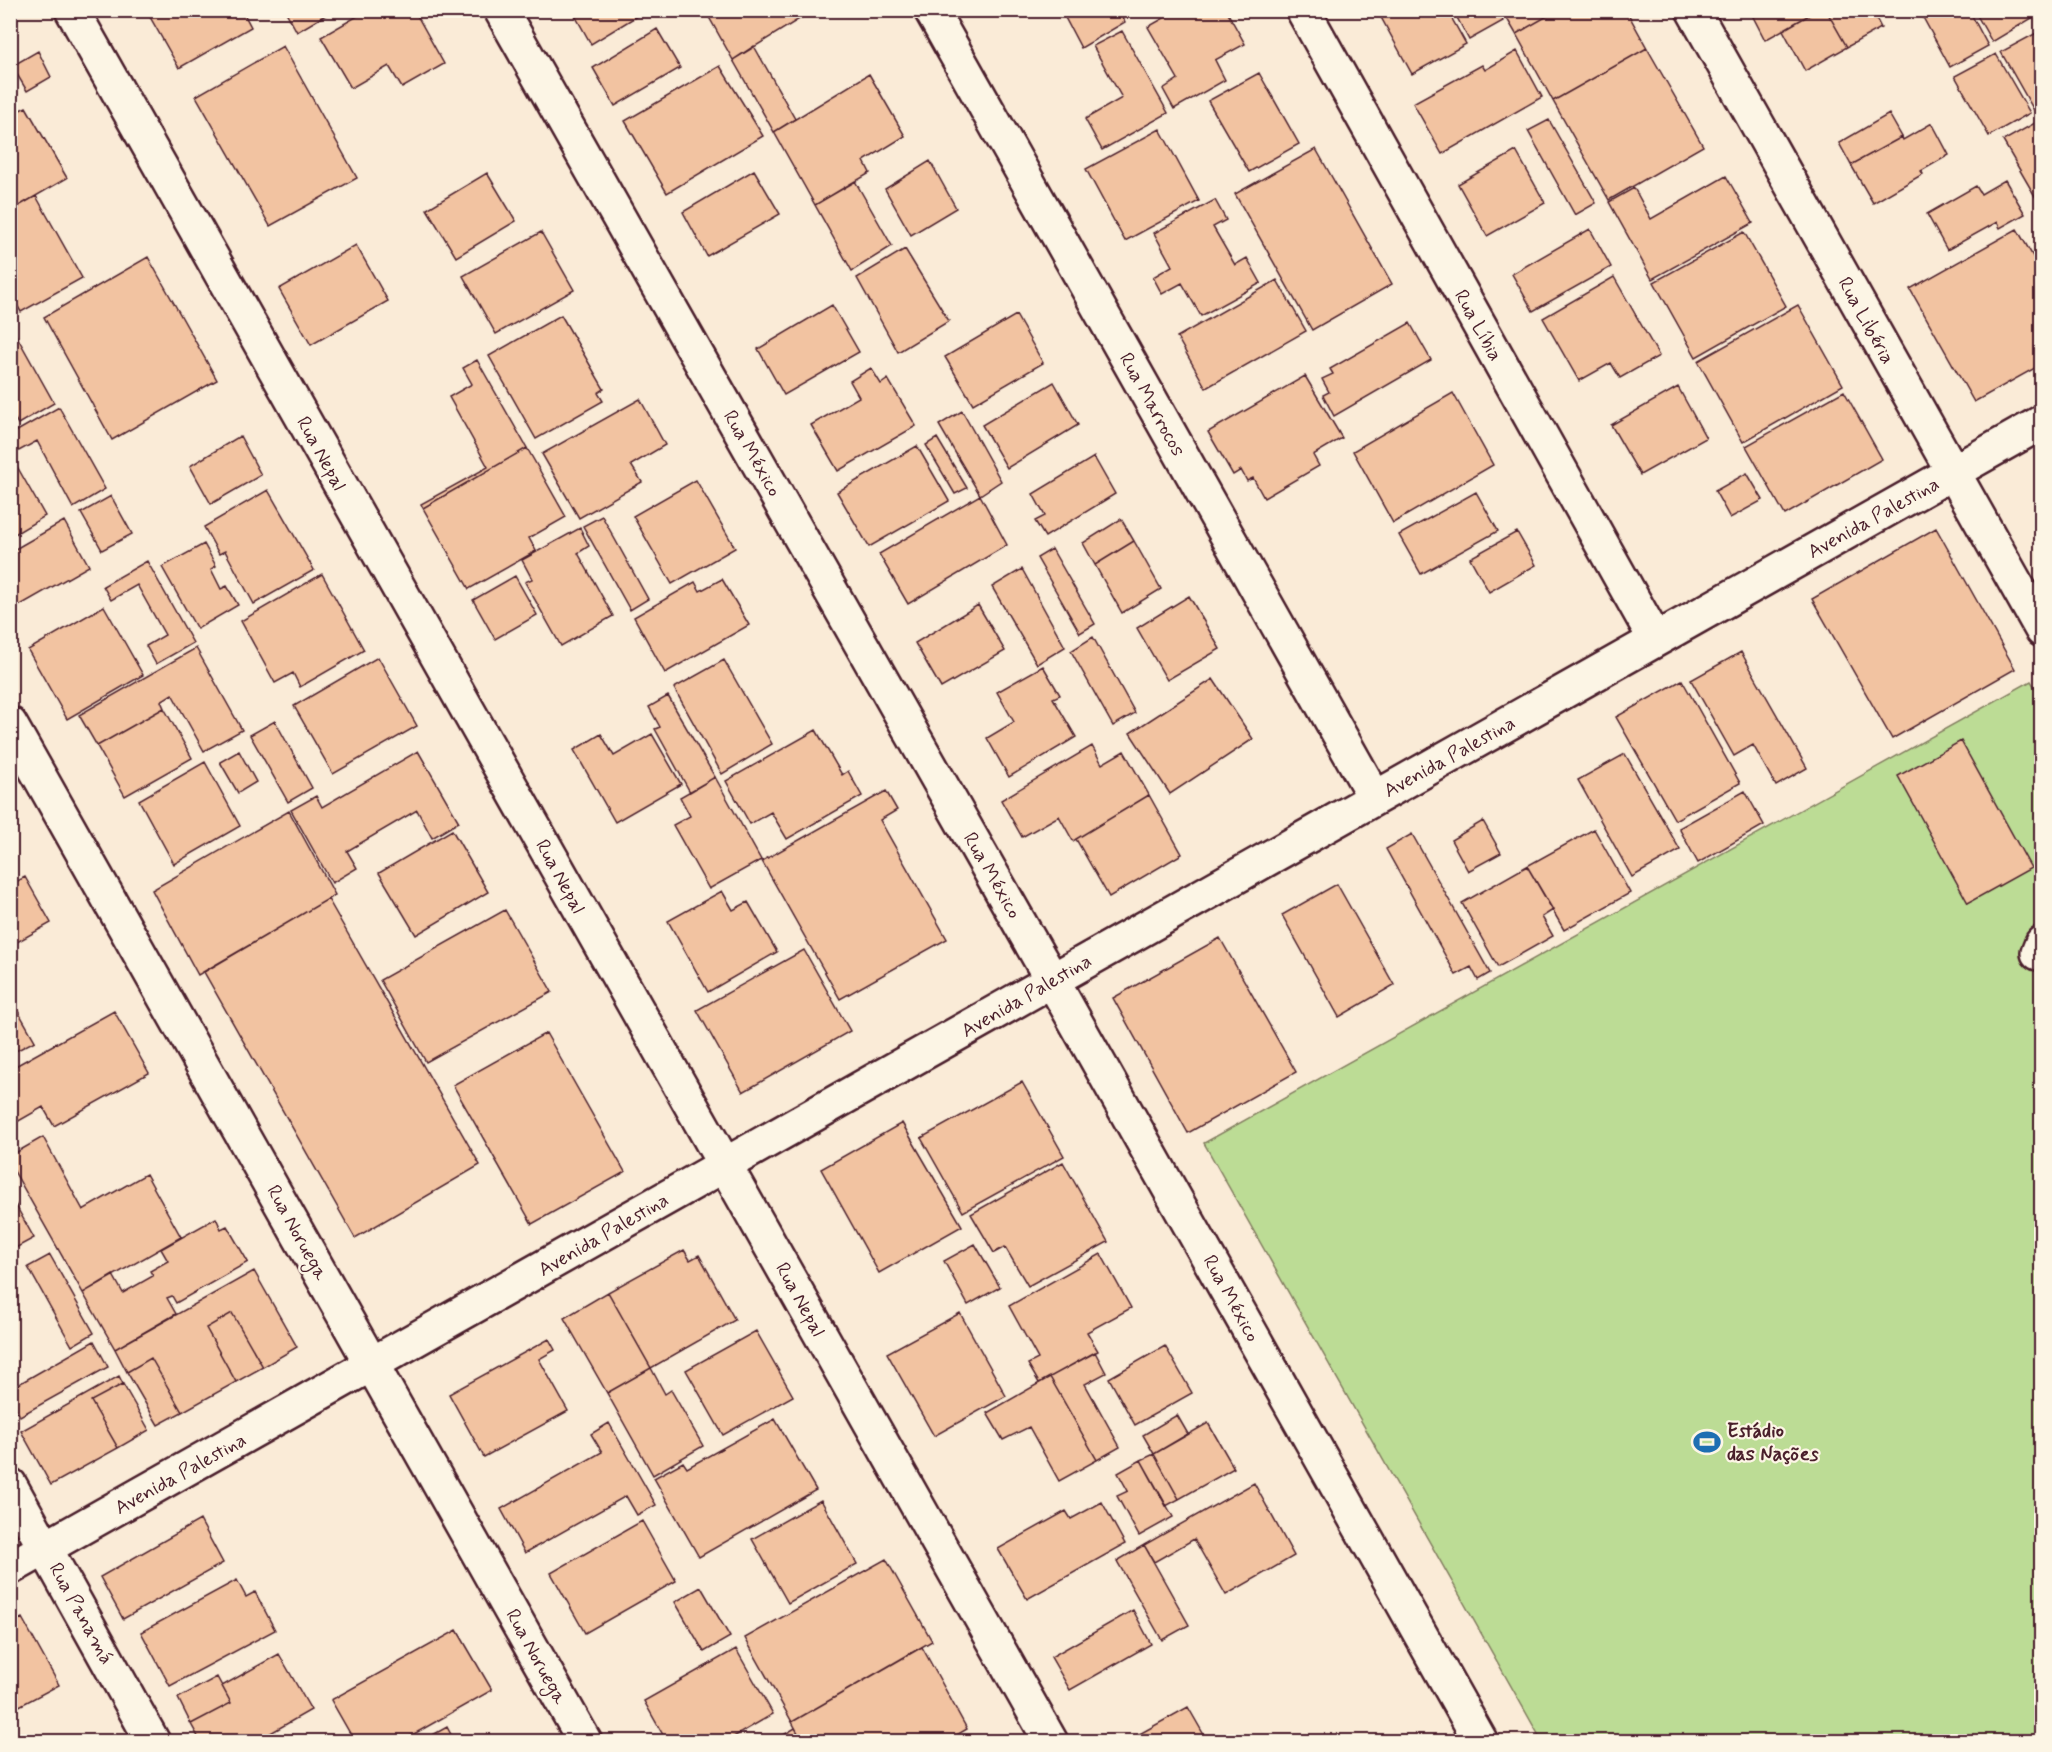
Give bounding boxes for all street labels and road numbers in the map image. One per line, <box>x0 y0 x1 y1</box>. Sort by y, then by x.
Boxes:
street label: Rua Libéria <box>1831 272 1901 369</box>
street label: Rua Líbia <box>1447 285 1508 366</box>
street label: Rua Marrocos <box>1112 348 1191 461</box>
street label: Rua México <box>716 406 787 502</box>
street label: Rua Nepal <box>289 412 352 496</box>
street label: Avenida Palestina <box>1803 471 1944 566</box>
street label: Avenida Palestina <box>1379 710 1520 805</box>
street label: Rua México <box>956 828 1027 924</box>
street label: Rua Nepal <box>528 835 591 919</box>
street label: Avenida Palestina <box>956 948 1097 1045</box>
street label: Rua Noruega <box>259 1180 334 1287</box>
street label: Avenida Palestina <box>533 1187 674 1284</box>
street label: Rua México <box>1196 1250 1266 1347</box>
street label: Rua Nepal <box>768 1258 831 1342</box>
street label: Avenida Palestina <box>110 1427 251 1522</box>
street label: Rua Panamá <box>42 1558 120 1669</box>
street label: Rua Noruega <box>498 1604 573 1711</box>

